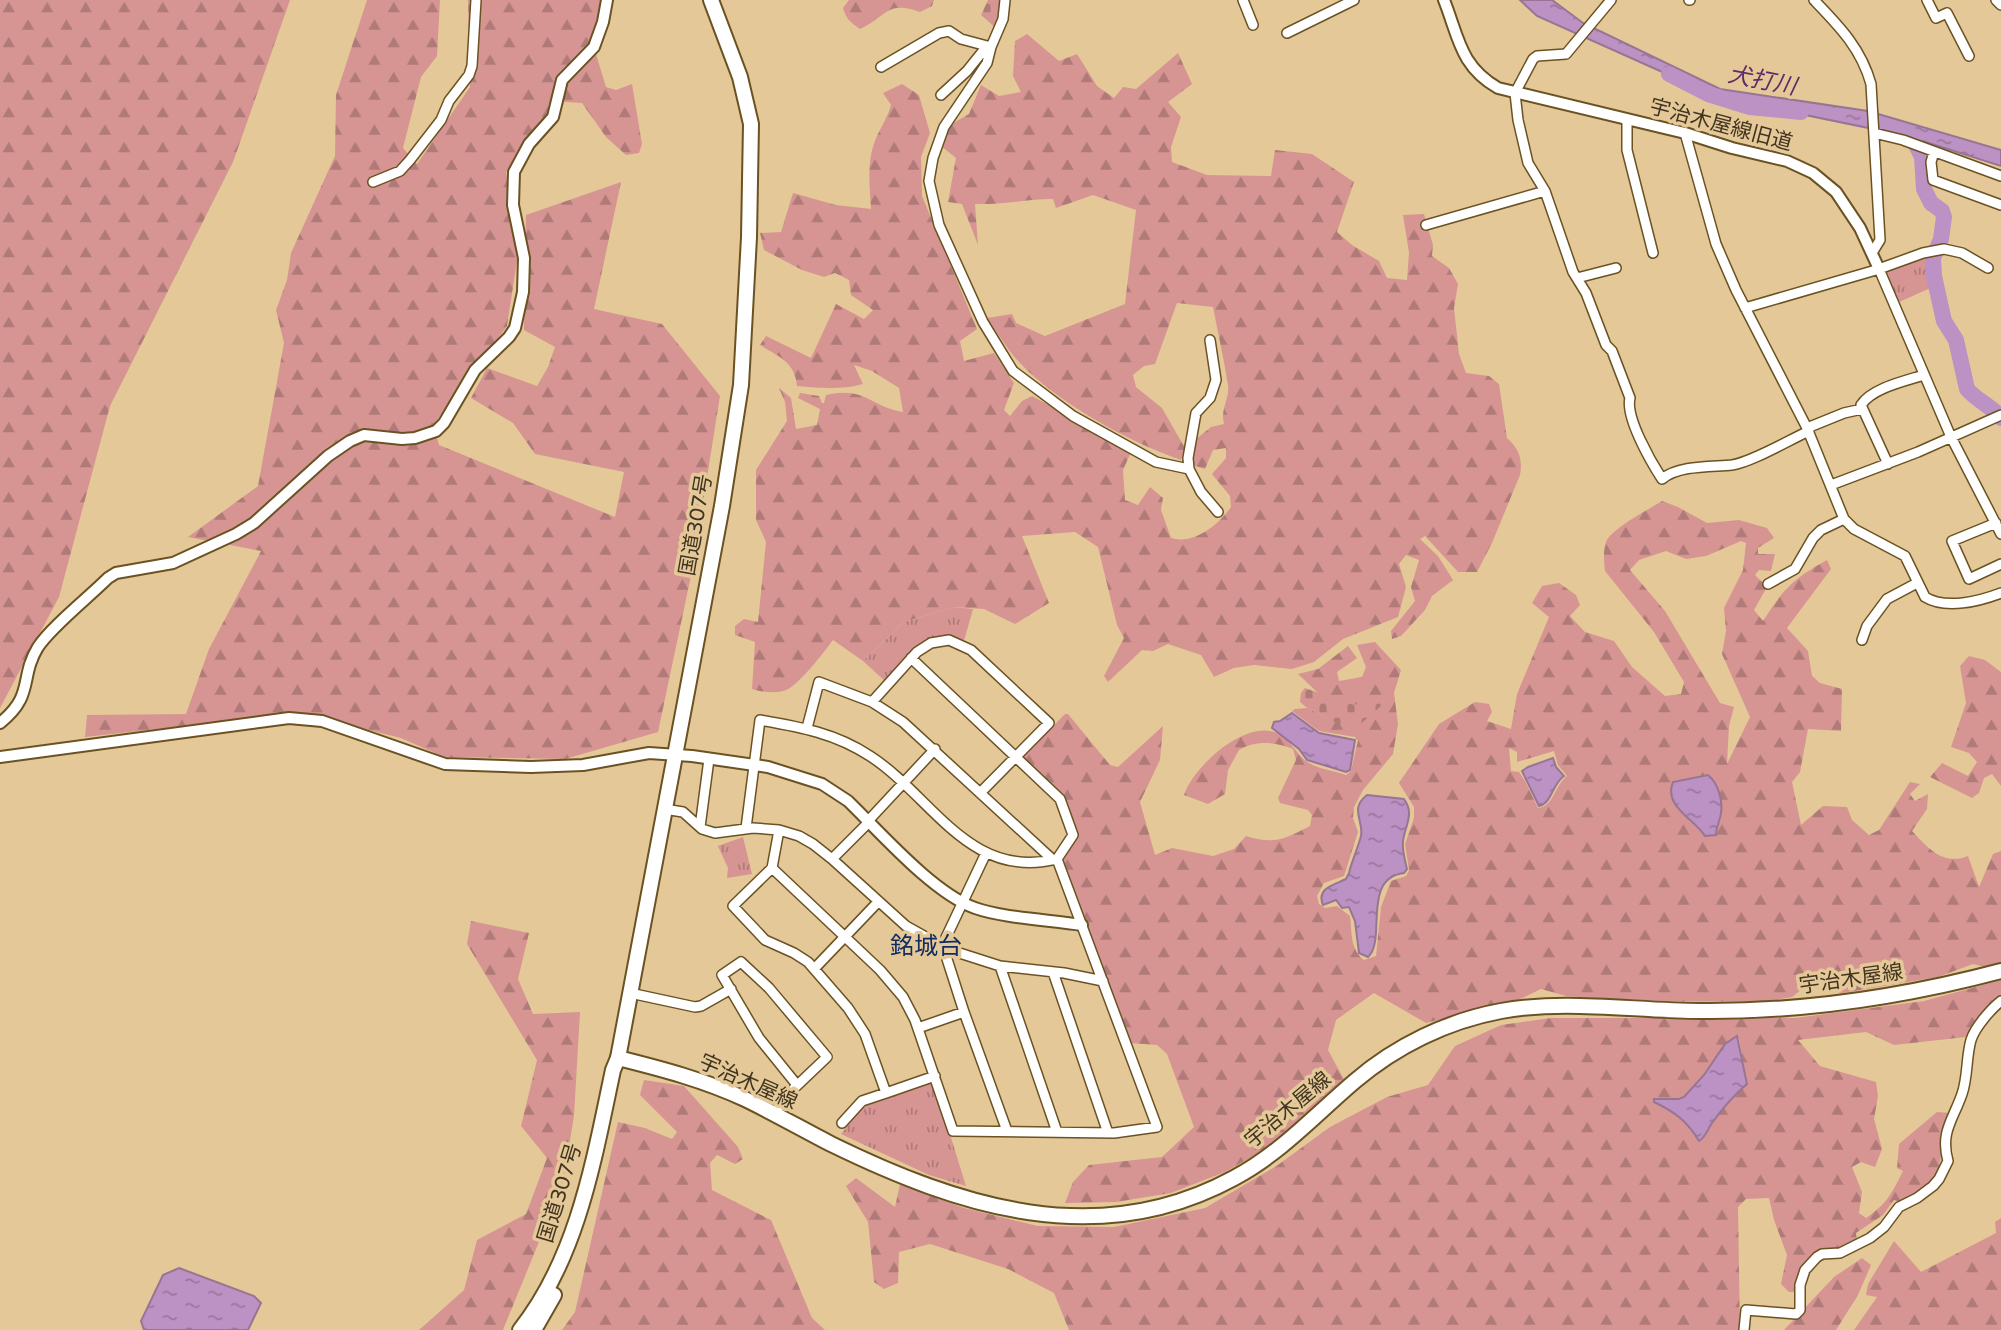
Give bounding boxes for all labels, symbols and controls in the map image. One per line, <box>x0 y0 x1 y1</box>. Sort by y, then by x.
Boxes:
water label: 犬打川 <box>1725 61 1801 102</box>
street label: 宇治木屋線旧道 <box>1647 94 1795 156</box>
street label: 国道307号 <box>675 472 717 578</box>
district label: 銘城台 <box>890 932 962 961</box>
street label: 宇治木屋線 <box>1797 959 1905 999</box>
street label: 宇治木屋線 <box>695 1049 801 1115</box>
street label: 宇治木屋線 <box>1240 1067 1336 1153</box>
street label: 国道307号 <box>533 1140 587 1246</box>

